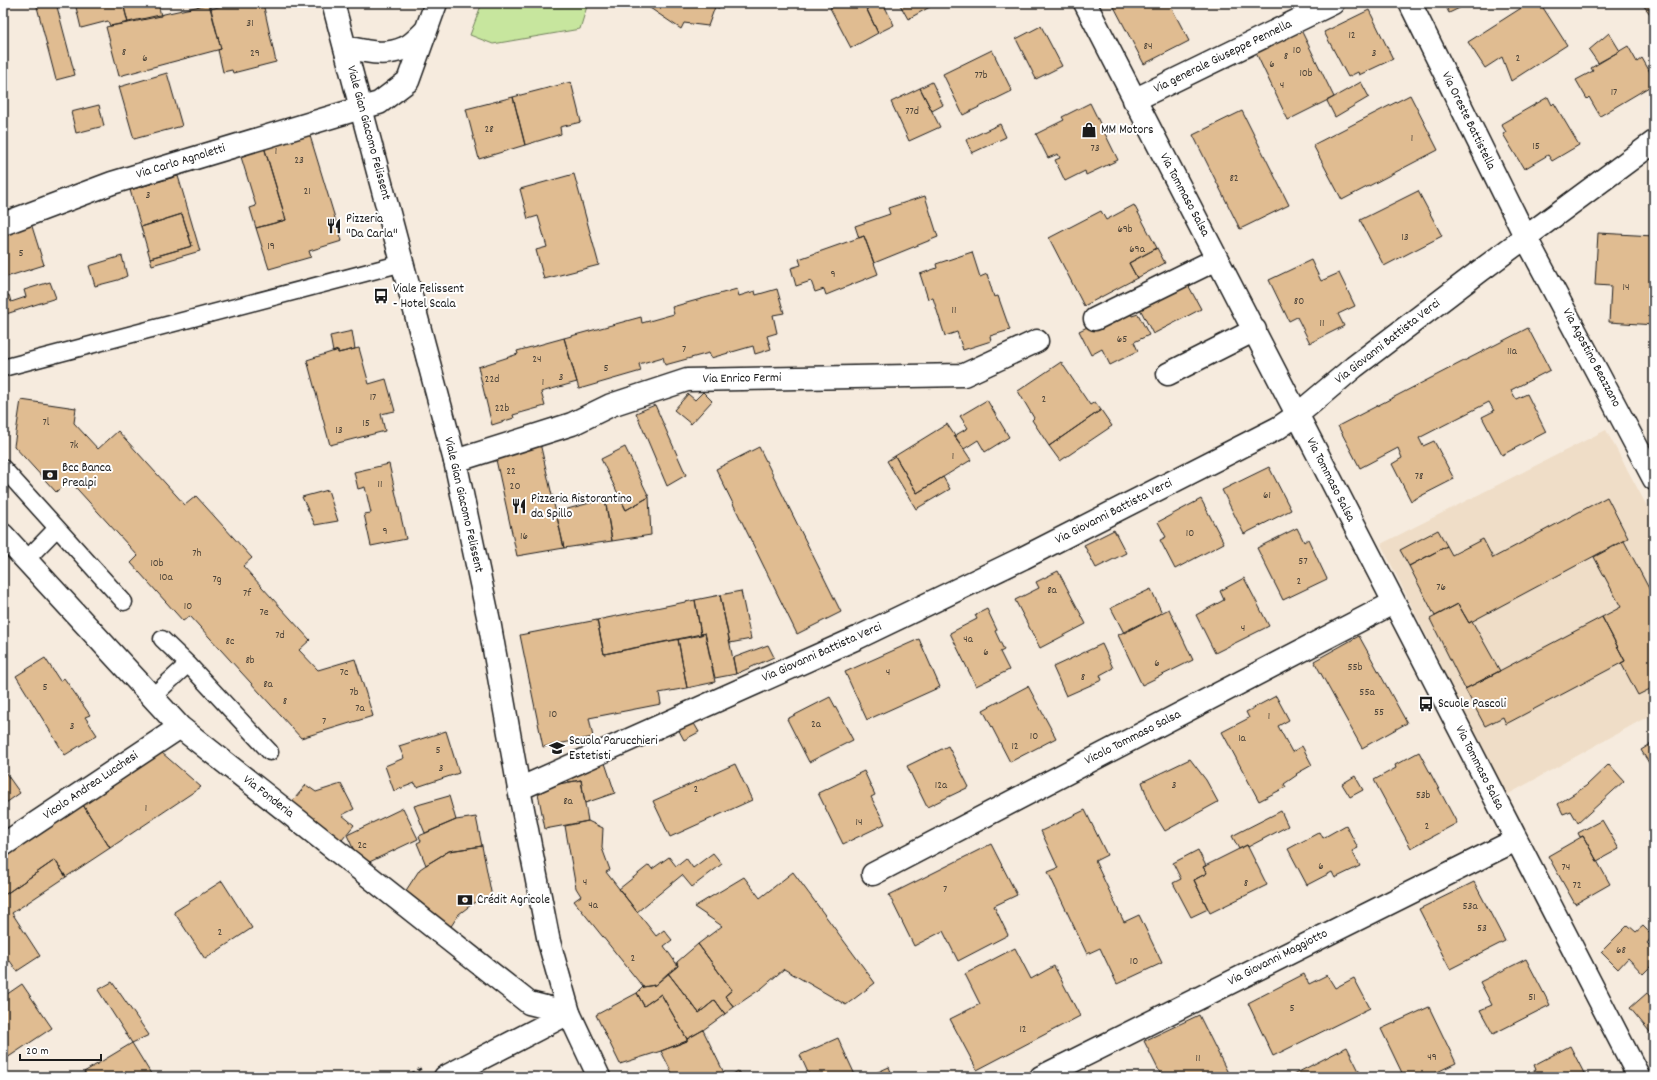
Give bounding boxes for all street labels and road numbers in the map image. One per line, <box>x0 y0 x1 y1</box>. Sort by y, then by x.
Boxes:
street label: Via generale Giuseppe Pennella <box>1151 15 1296 99</box>
street label: Viale Gian Giacomo Felissent <box>341 64 395 203</box>
street label: Via Oreste Battistella <box>1436 69 1500 174</box>
street label: Via Carlo Agnoletti <box>134 139 228 185</box>
street label: Via Tommaso Salsa <box>1154 150 1214 241</box>
street label: Via Giovanni Battista Verci <box>1331 294 1445 389</box>
street label: Via Agostino Beazzano <box>1557 305 1625 411</box>
street label: Via Enrico Fermi <box>703 369 782 389</box>
street label: Viale Gian Giacomo Felissent <box>438 435 488 575</box>
street label: Via Tommaso Salsa <box>1301 435 1360 526</box>
street label: Via Giovanni Battista Verci <box>1052 474 1176 550</box>
street label: Via Giovanni Battista Verci <box>759 618 885 688</box>
street label: Vicolo Tommaso Salsa <box>1081 705 1185 771</box>
street label: Via Tommaso Salsa <box>1450 723 1509 814</box>
street label: Vicolo Andrea Lucchesi <box>40 747 143 825</box>
street label: Via Fonderia <box>238 771 298 824</box>
street label: Via Giovanni Maggiotto <box>1225 924 1331 991</box>

